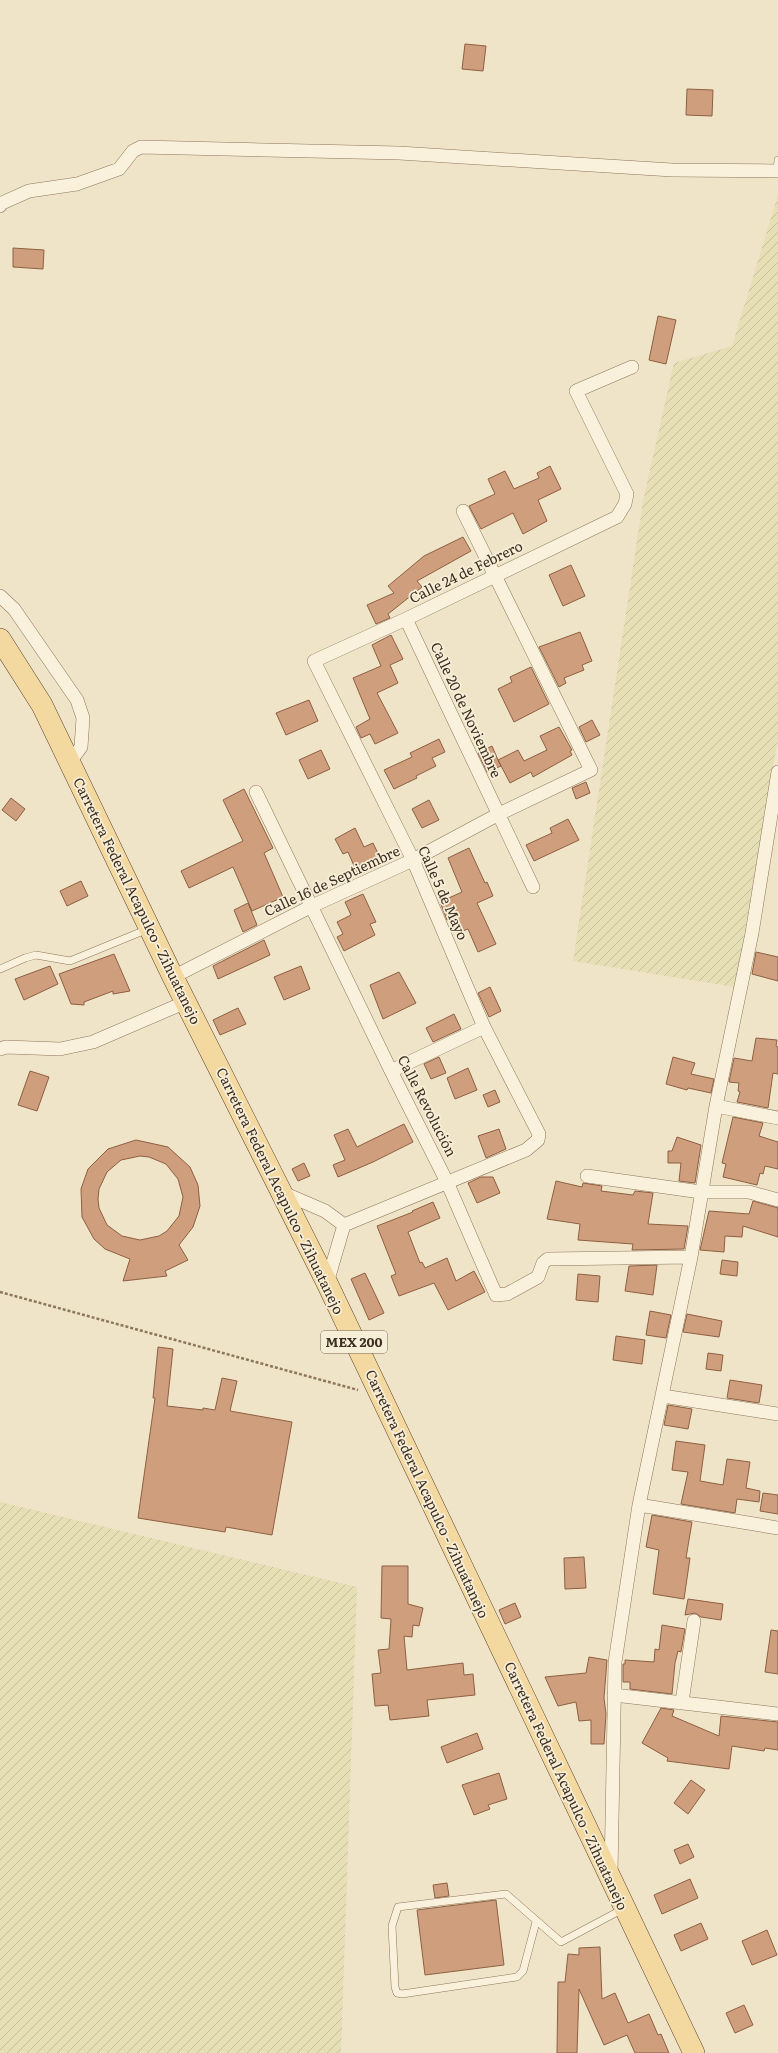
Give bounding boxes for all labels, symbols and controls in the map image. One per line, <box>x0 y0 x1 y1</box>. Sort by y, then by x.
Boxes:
street label: Calle 24 de Febrero <box>405 535 526 607</box>
street label: Calle 20 de Noviembre <box>427 639 507 781</box>
street label: Carretera Federal Acapulco - Zihuatanejo <box>69 774 207 1027</box>
street label: Calle 16 de Septiembre <box>260 840 403 920</box>
street label: Calle 5 de Mayo <box>414 842 474 943</box>
street label: Calle Revolución <box>394 1051 462 1160</box>
street label: Carretera Federal Acapulco - Zihuatanejo <box>212 1064 350 1317</box>
road number: MEX 200 <box>321 1331 387 1353</box>
street label: Carretera Federal Acapulco - Zihuatanejo <box>361 1366 495 1621</box>
street label: Carretera Federal Acapulco - Zihuatanejo <box>500 1658 634 1913</box>

